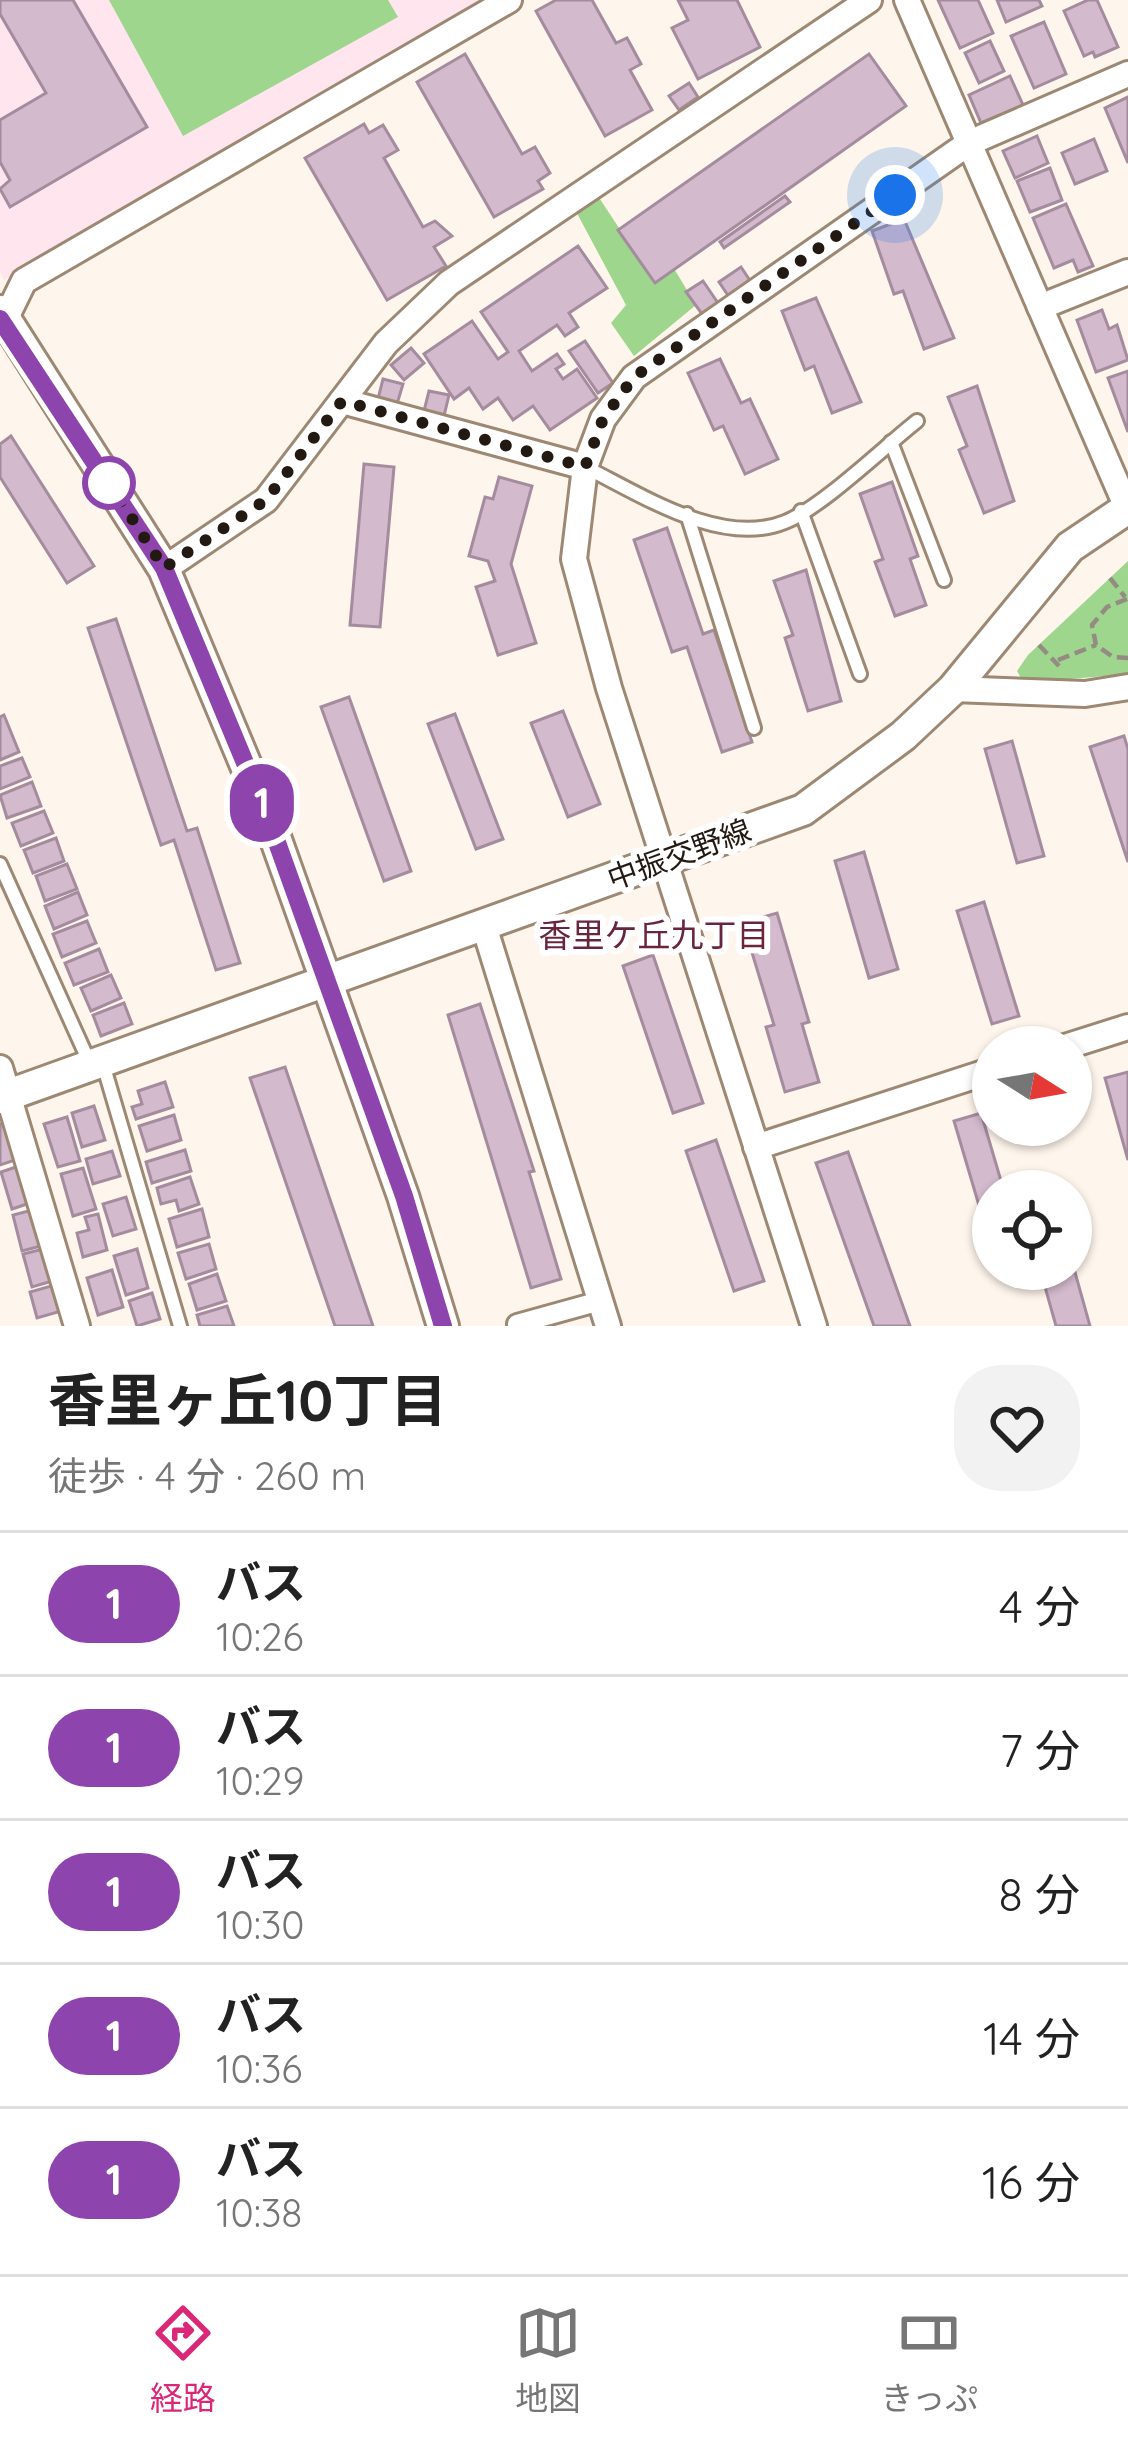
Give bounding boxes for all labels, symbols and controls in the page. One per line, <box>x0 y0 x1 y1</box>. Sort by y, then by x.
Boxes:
your location <box>865 165 925 225</box>
unlabelled marker <box>84 458 134 508</box>
line badge: 1 <box>223 764 301 842</box>
text: 1 <box>254 776 270 829</box>
street label: 中振交野線 <box>602 810 756 898</box>
district label: 香里ケ丘九丁目 <box>539 914 770 955</box>
north arrow <box>972 1026 1092 1146</box>
map controls <box>972 1026 1092 1290</box>
button: locate <box>972 1170 1092 1290</box>
text: 香里ヶ丘10丁目 <box>48 1364 447 1435</box>
button: heart <box>954 1365 1080 1491</box>
text: 徒歩 · 4 分 · 260 m <box>48 1451 366 1500</box>
text: バス <box>216 1554 306 1610</box>
text: 1 <box>106 1577 122 1630</box>
text: 4 分 <box>999 1578 1080 1634</box>
text: 10:26 <box>216 1612 304 1661</box>
text: バス <box>216 1698 306 1754</box>
text: 1 <box>106 1721 122 1774</box>
text: 7 分 <box>1000 1722 1080 1778</box>
text: 10:29 <box>216 1756 304 1805</box>
text: バス <box>216 1842 306 1898</box>
text: 1 <box>106 1865 122 1918</box>
text: 8 分 <box>998 1866 1080 1922</box>
text: 10:30 <box>216 1900 305 1949</box>
text: バス <box>216 1986 306 2042</box>
text: 1 <box>106 2009 122 2062</box>
text: 14 分 <box>983 2010 1080 2066</box>
text: 10:36 <box>216 2044 302 2093</box>
text: バス <box>216 2130 306 2186</box>
text: 1 <box>106 2153 122 2206</box>
text: 16 分 <box>982 2154 1080 2210</box>
text: 10:38 <box>216 2188 302 2237</box>
tab: 経路 <box>150 2300 216 2420</box>
tab: 地図 <box>515 2300 581 2420</box>
tab: きっぷ <box>881 2300 978 2420</box>

